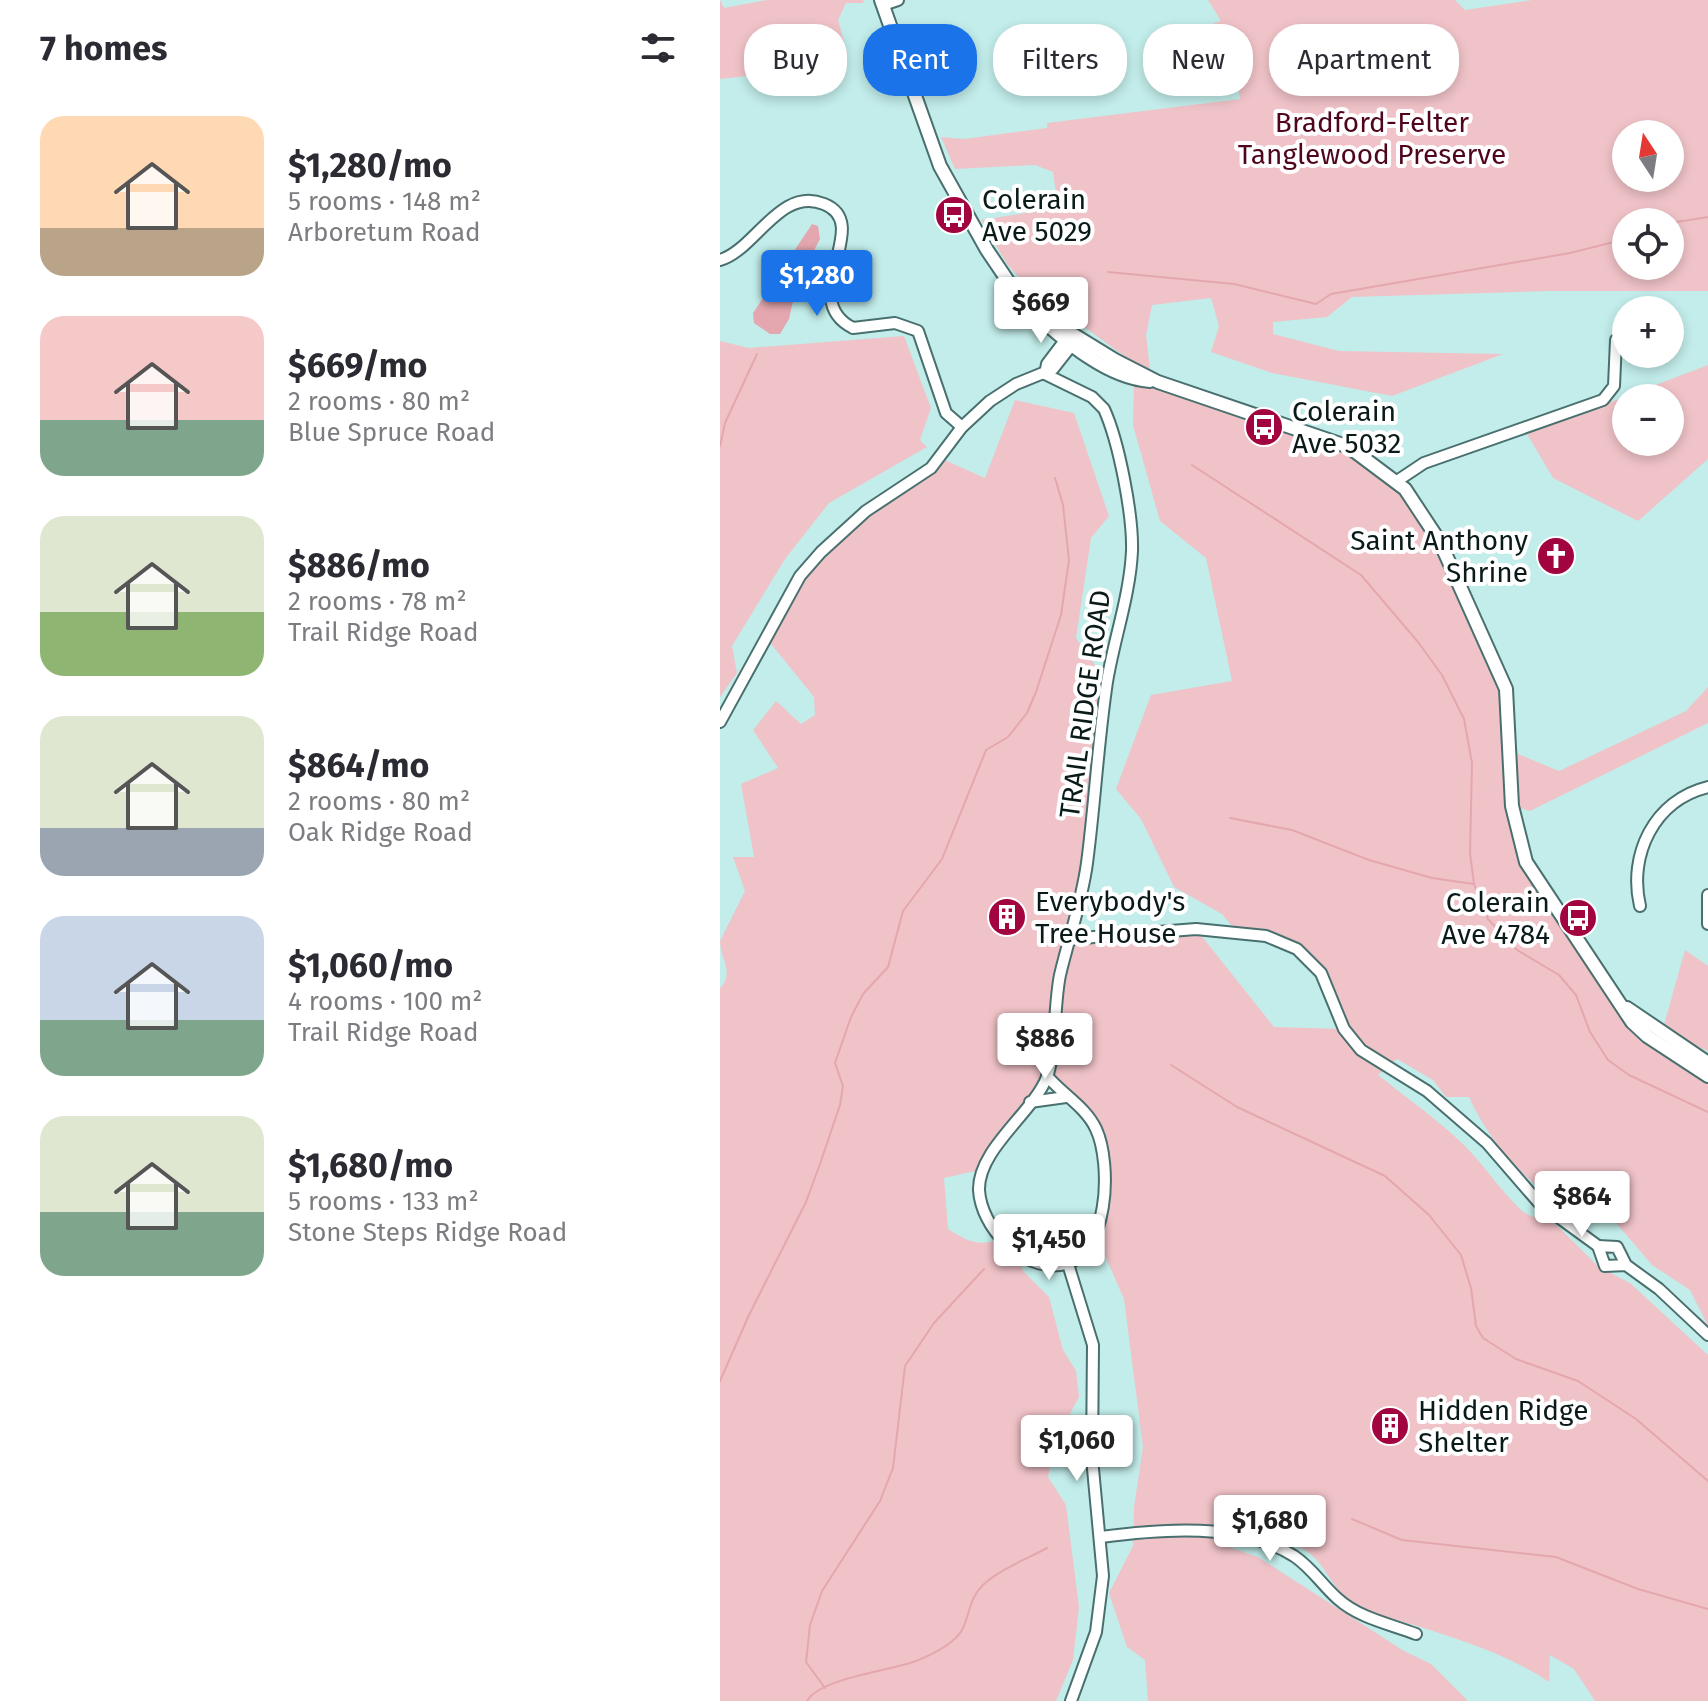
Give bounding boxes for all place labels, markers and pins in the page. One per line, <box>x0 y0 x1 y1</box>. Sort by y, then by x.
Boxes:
place label: Colerain Ave 5029 <box>982 183 1092 248</box>
bus stop icon: Colerain Ave 5029 <box>933 194 975 236</box>
pin: $1,280 <box>752 250 882 318</box>
pin: $669 <box>994 277 1088 345</box>
place label: Colerain Ave 5032 <box>1292 395 1401 460</box>
bus stop icon: Colerain Ave 5032 <box>1243 406 1285 448</box>
place label: Saint Anthony Shrine <box>1350 524 1528 589</box>
church icon: Saint Anthony Shrine <box>1535 535 1577 577</box>
place label: Everybody's Tree House <box>1035 885 1185 950</box>
place label: Colerain Ave 4784 <box>1441 886 1550 951</box>
building icon: Everybody's Tree House <box>986 896 1028 938</box>
bus stop icon: Colerain Ave 4784 <box>1557 897 1599 939</box>
pin: $886 <box>998 1013 1092 1081</box>
pin: $864 <box>1535 1171 1629 1239</box>
pin: $1,450 <box>984 1214 1114 1282</box>
place label: Hidden Ridge Shelter <box>1418 1394 1588 1459</box>
building icon: Hidden Ridge Shelter <box>1369 1405 1411 1447</box>
pin: $1,060 <box>1012 1415 1142 1483</box>
pin: $1,680 <box>1205 1495 1335 1563</box>

